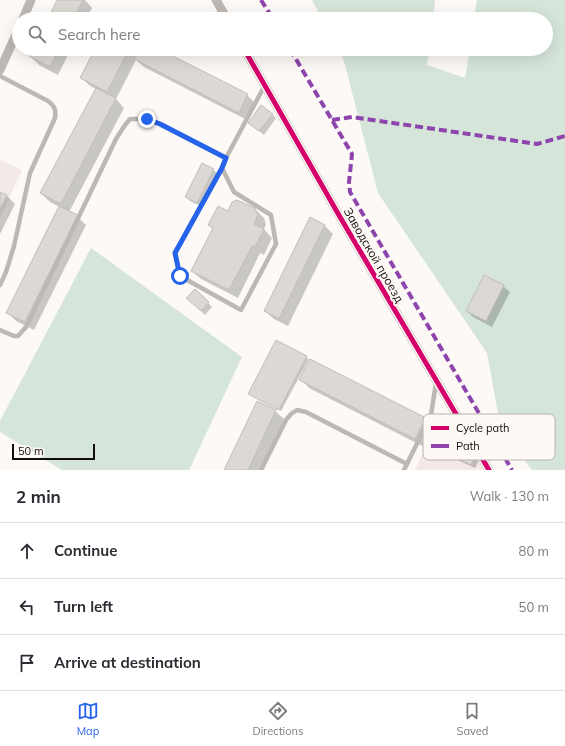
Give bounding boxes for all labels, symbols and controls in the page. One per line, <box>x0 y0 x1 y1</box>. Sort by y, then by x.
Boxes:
search box <box>12 12 553 56</box>
icon: search <box>26 23 48 45</box>
text: Search here <box>58 25 140 44</box>
route end <box>138 110 156 128</box>
street label: Заводской проезд <box>341 205 407 305</box>
route start <box>171 267 189 285</box>
legend <box>423 414 555 460</box>
text: Cycle path <box>456 421 509 435</box>
text: Path <box>456 439 480 453</box>
scale bar <box>12 442 95 461</box>
text: 50 m <box>18 444 44 458</box>
text: 2 min <box>16 486 61 507</box>
text: Walk · 130 m <box>470 488 549 504</box>
icon: ahead <box>16 540 38 562</box>
text: Continue <box>54 541 117 560</box>
text: 80 m <box>519 543 549 559</box>
icon: left <box>16 596 38 618</box>
text: Turn left <box>54 597 113 616</box>
text: 50 m <box>519 599 549 615</box>
icon: arrive <box>16 652 38 674</box>
text: Arrive at destination <box>54 653 201 672</box>
tab: Map <box>77 700 99 738</box>
tab: Directions <box>253 700 303 738</box>
tab: Saved <box>457 700 488 738</box>

